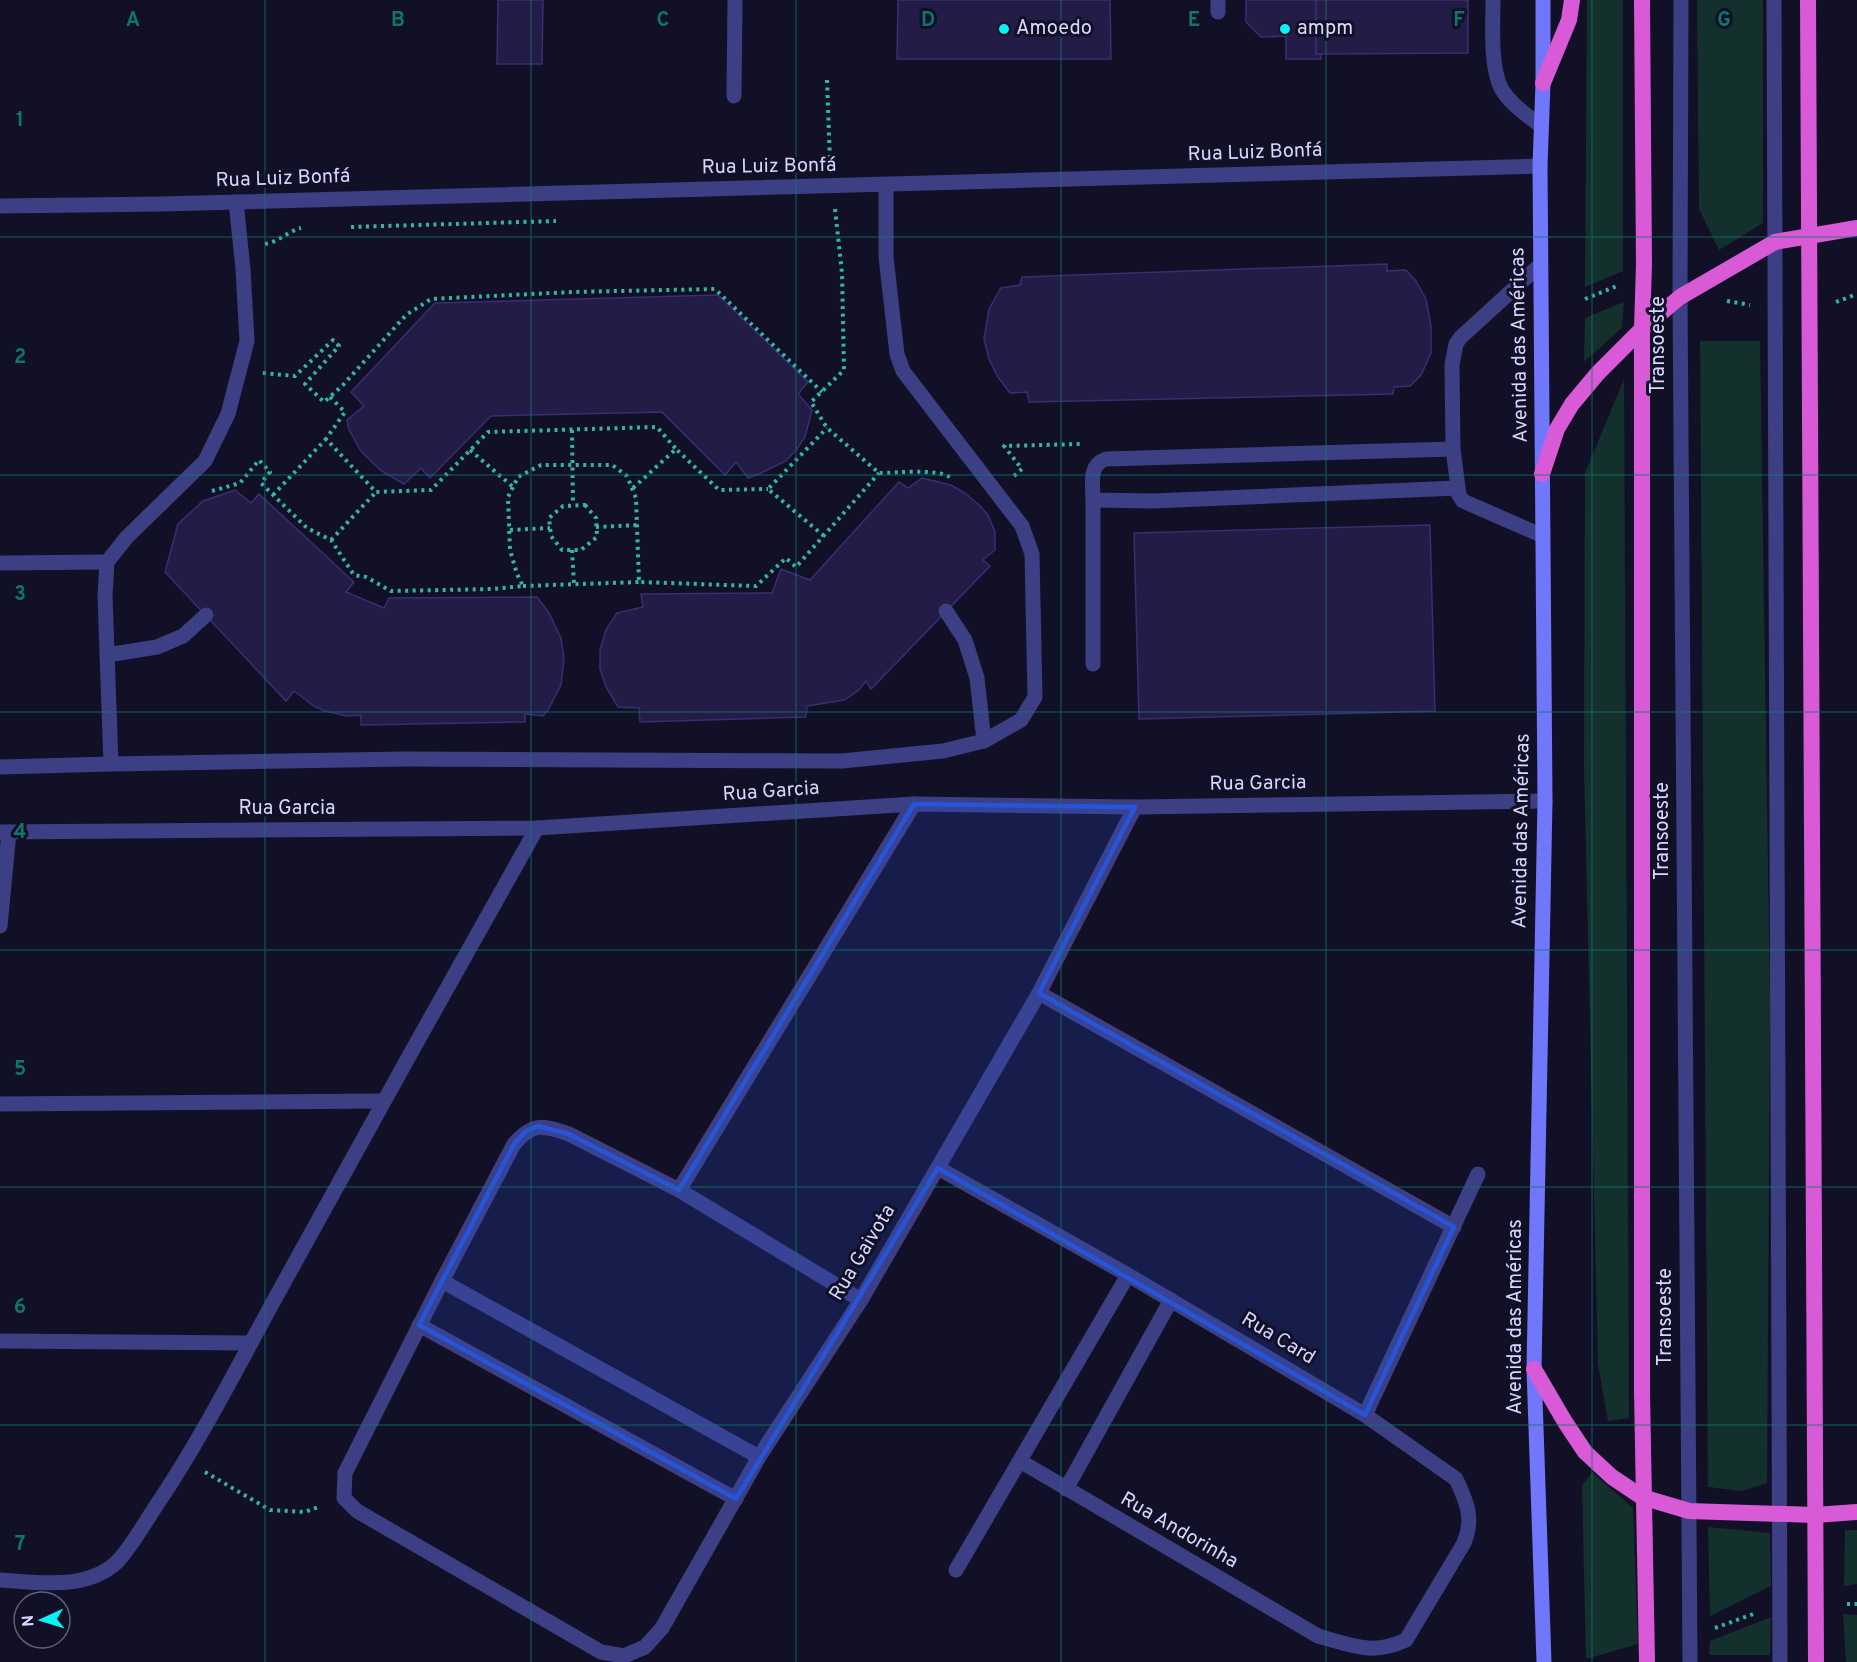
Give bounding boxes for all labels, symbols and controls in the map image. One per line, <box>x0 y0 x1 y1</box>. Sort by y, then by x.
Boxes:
text: A <box>126 8 140 34</box>
text: B <box>391 8 405 34</box>
text: C <box>657 8 669 34</box>
text: D <box>921 8 935 34</box>
text: E <box>1188 8 1200 34</box>
text: F <box>1453 8 1465 34</box>
text: G <box>1717 8 1731 34</box>
place label: Amoedo <box>1016 16 1092 42</box>
place label: ampm <box>1297 16 1353 42</box>
marker: Amoedo <box>997 22 1011 36</box>
marker: ampm <box>1278 22 1292 36</box>
text: 1 <box>16 108 24 134</box>
street label: Rua Luiz Bonfá <box>1187 138 1323 168</box>
street label: Rua Luiz Bonfá <box>701 153 837 181</box>
street label: Rua Luiz Bonfá <box>215 164 351 194</box>
street label: Avenida das Américas <box>1505 247 1535 443</box>
street label: Transoeste <box>1646 296 1672 394</box>
text: 2 <box>14 345 26 371</box>
text: 3 <box>14 582 26 608</box>
street label: Avenida das Américas <box>1507 733 1537 929</box>
street label: Rua Garcia <box>1209 770 1307 798</box>
street label: Rua Garcia <box>722 776 820 808</box>
street label: Transoeste <box>1650 782 1676 880</box>
street label: Rua Garcia <box>238 796 336 822</box>
text: 4 <box>14 820 26 846</box>
text: 5 <box>14 1057 26 1083</box>
street label: Rua Gaivota <box>824 1200 902 1306</box>
street label: Avenida das Américas <box>1503 1219 1529 1415</box>
street label: Transoeste <box>1653 1268 1679 1366</box>
text: 6 <box>14 1295 26 1321</box>
street label: Rua Card <box>1236 1307 1320 1371</box>
street label: Rua Andorinha <box>1115 1487 1243 1575</box>
text: 7 <box>15 1532 25 1558</box>
north arrow <box>12 1590 72 1650</box>
text: N <box>19 1614 39 1627</box>

